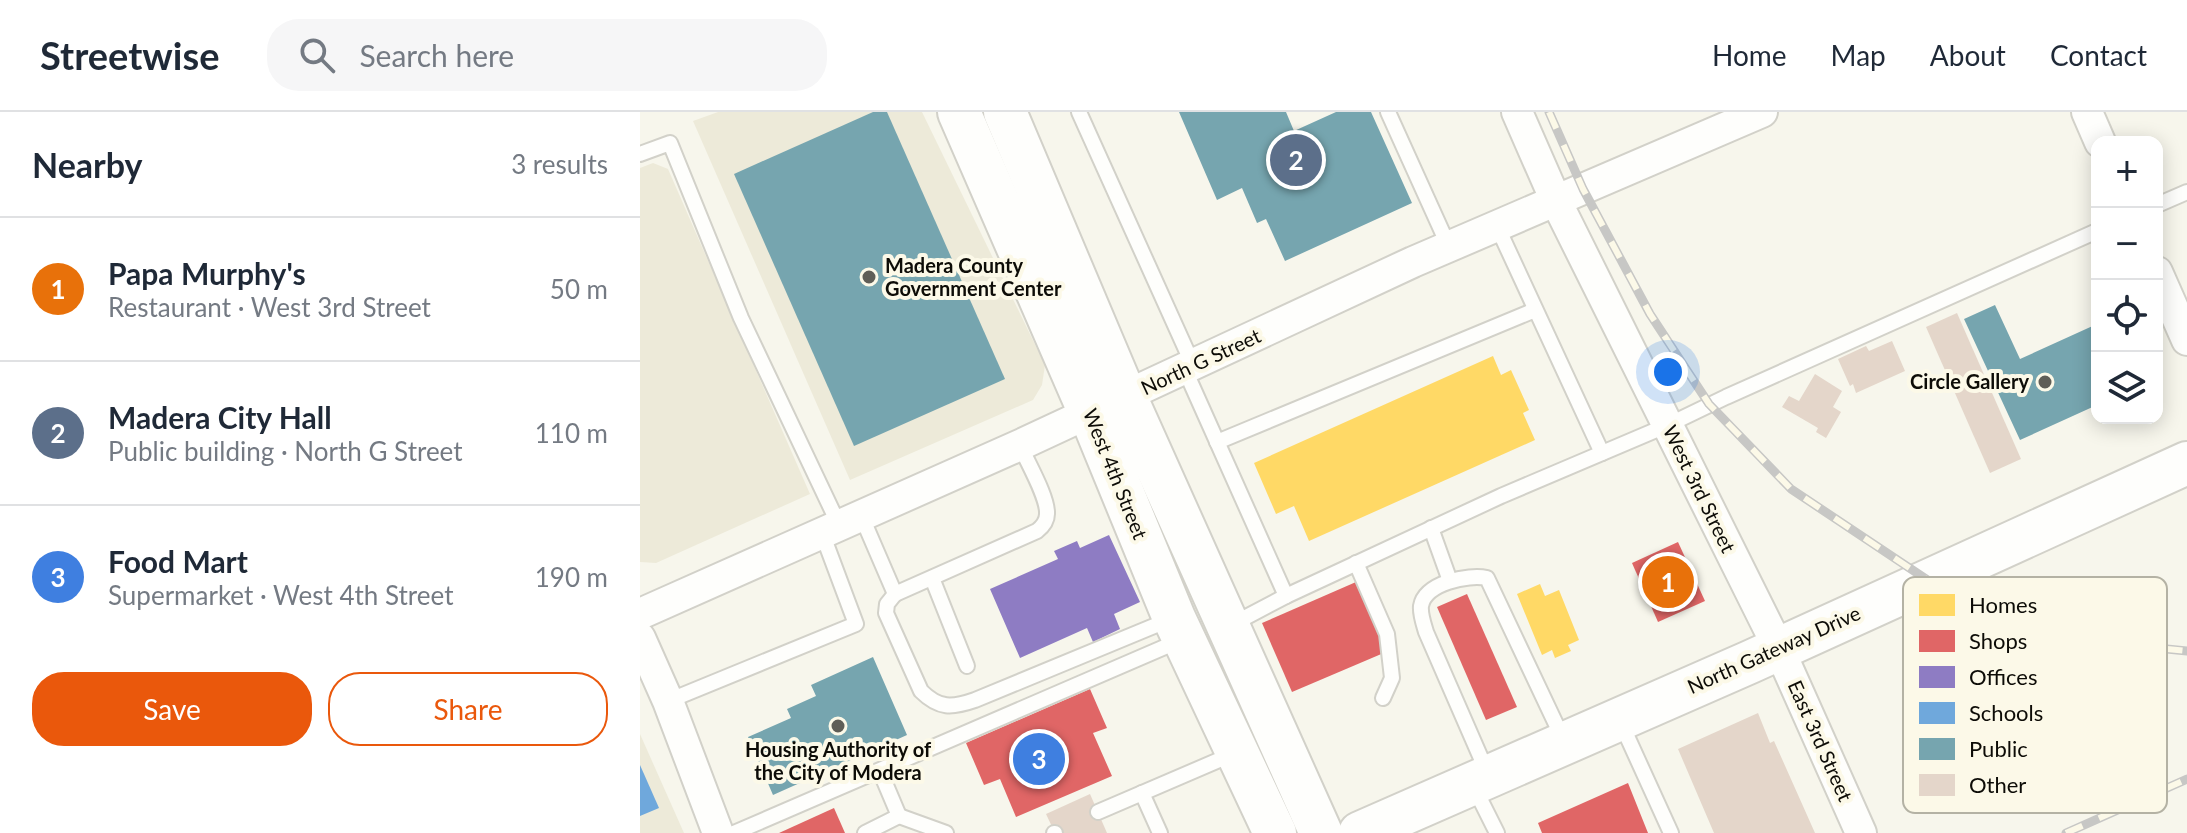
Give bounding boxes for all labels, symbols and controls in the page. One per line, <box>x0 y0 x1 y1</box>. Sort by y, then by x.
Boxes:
search box <box>267 19 827 91</box>
text: Streetwise <box>40 32 219 78</box>
icon: search <box>295 33 339 77</box>
text: Search here <box>359 37 514 73</box>
text: Home <box>1712 38 1787 72</box>
text: Map <box>1831 38 1886 72</box>
text: About <box>1930 38 2006 72</box>
text: Contact <box>2050 38 2147 72</box>
pin: 2 <box>1270 130 1322 190</box>
map controls <box>2091 136 2163 424</box>
button: + <box>2091 136 2163 208</box>
text: Nearby <box>32 144 143 185</box>
text: 3 results <box>511 148 608 180</box>
button: − <box>2091 208 2163 280</box>
place label: Madera County Government Center <box>885 253 1062 300</box>
text: Papa Murphy's <box>108 255 306 291</box>
marker: Madera County Government Center <box>860 268 878 286</box>
text: 1 <box>50 273 66 305</box>
text: 50 m <box>550 273 608 305</box>
button: locate <box>2091 280 2163 352</box>
text: Restaurant · West 3rd Street <box>108 291 431 323</box>
street label: North G Street <box>1137 323 1264 399</box>
your location <box>1648 352 1688 392</box>
button: layers <box>2091 352 2163 424</box>
place label: Circle Gallery <box>1910 369 2029 393</box>
marker: Circle Gallery <box>2036 373 2054 391</box>
text: Madera City Hall <box>108 399 332 435</box>
street label: West 4th Street <box>1079 405 1153 542</box>
text: 2 <box>50 417 66 449</box>
text: 110 m <box>535 417 608 449</box>
street label: West 3rd Street <box>1659 421 1741 556</box>
text: Public building · North G Street <box>108 435 463 467</box>
text: Food Mart <box>108 543 248 579</box>
pin: 1 <box>1642 552 1694 612</box>
text: 3 <box>50 561 66 593</box>
text: 190 m <box>535 561 608 593</box>
legend <box>1903 577 2167 813</box>
text: Supermarket · West 4th Street <box>108 579 453 611</box>
text: Homes <box>1969 591 2037 618</box>
street label: North Gateway Drive <box>1683 600 1864 698</box>
text: Shops <box>1969 627 2027 654</box>
text: Offices <box>1969 663 2038 690</box>
button: Save <box>32 672 312 746</box>
button: Share <box>328 672 608 746</box>
street label: East 3rd Street <box>1784 676 1858 805</box>
text: Schools <box>1969 699 2043 726</box>
marker: Housing Authority of the City of Modera <box>829 717 847 735</box>
pin: 3 <box>1013 729 1065 789</box>
text: Public <box>1969 735 2028 762</box>
place label: Housing Authority of the City of Modera <box>745 737 932 784</box>
text: Other <box>1969 771 2026 798</box>

